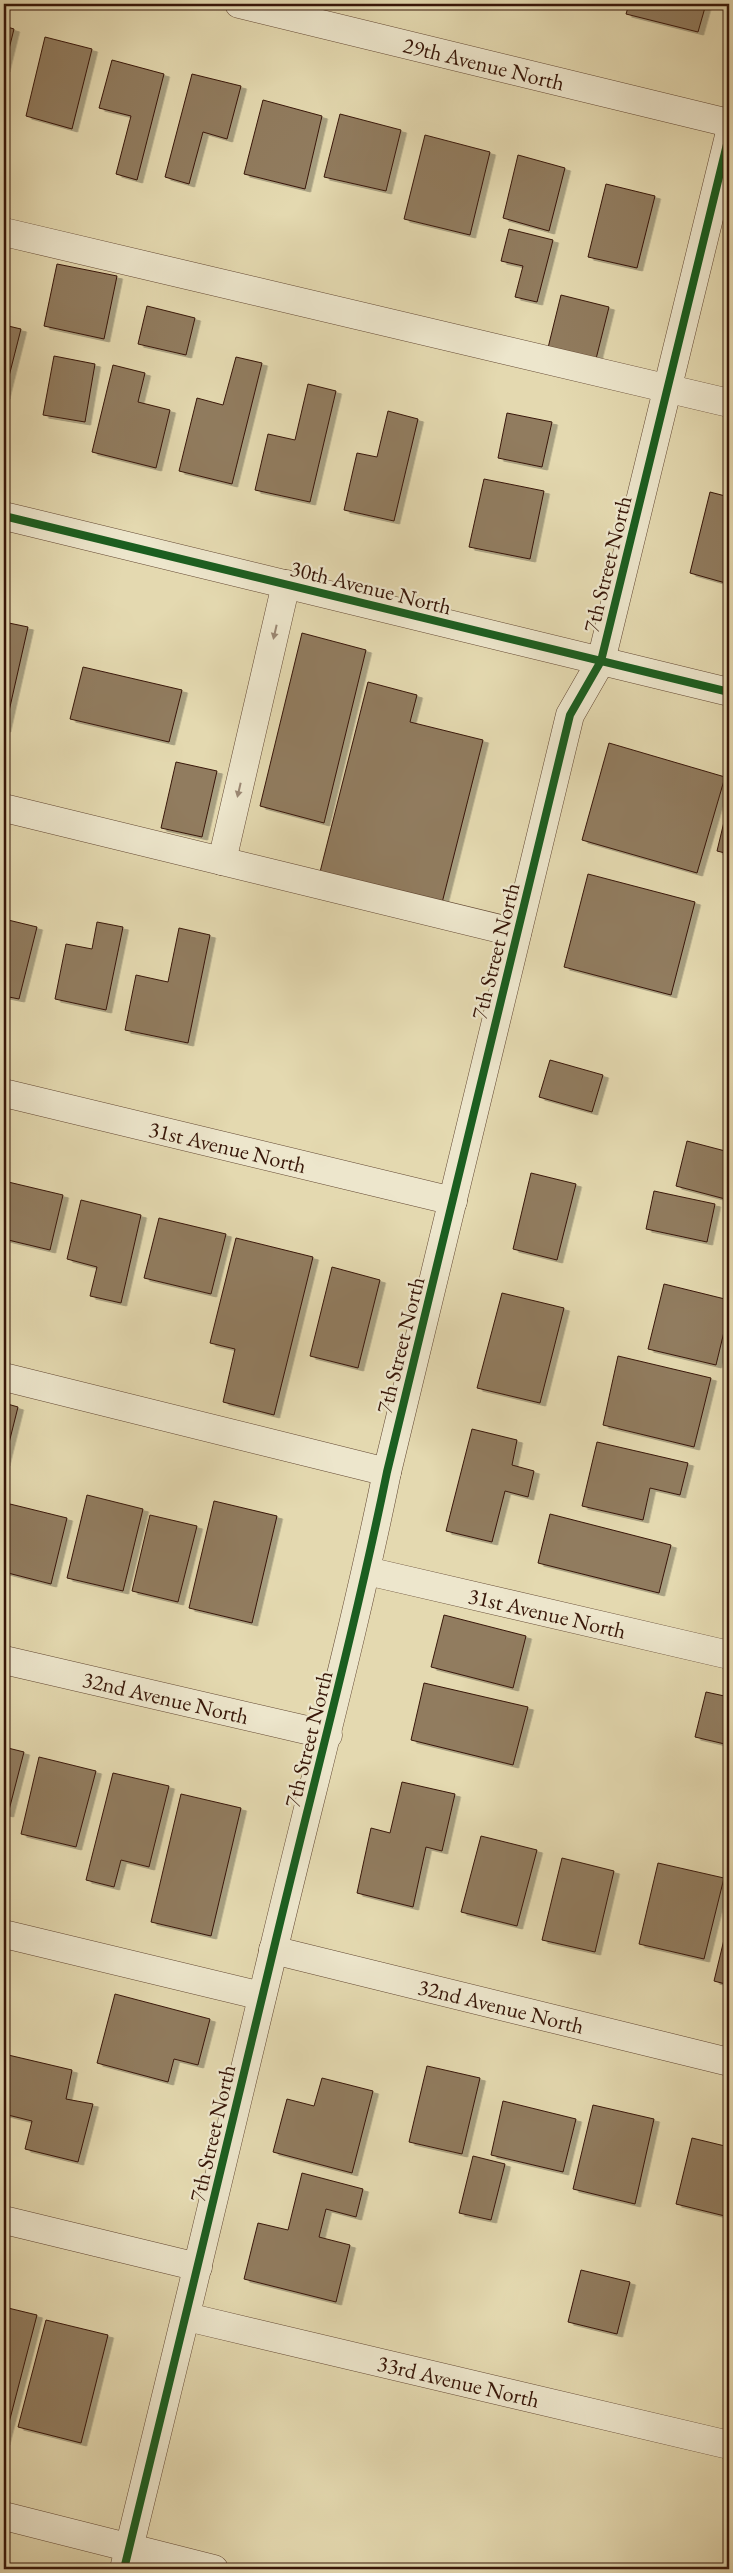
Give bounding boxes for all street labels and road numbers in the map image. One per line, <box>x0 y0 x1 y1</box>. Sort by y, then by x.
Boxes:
street label: 29th Avenue North <box>400 30 568 98</box>
street label: 7th Street North <box>577 493 638 635</box>
street label: 30th Avenue North <box>287 553 455 622</box>
street label: 7th Street North <box>465 880 526 1022</box>
street label: 31st Avenue North <box>146 1114 309 1180</box>
street label: 7th Street North <box>370 1274 431 1416</box>
street label: 31st Avenue North <box>465 1581 629 1646</box>
street label: 32nd Avenue North <box>80 1665 252 1731</box>
street label: 7th Street North <box>278 1668 339 1810</box>
street label: 32nd Avenue North <box>415 1972 587 2041</box>
street label: 7th Street North <box>183 2062 242 2205</box>
street label: 33rd Avenue North <box>375 2348 542 2415</box>

